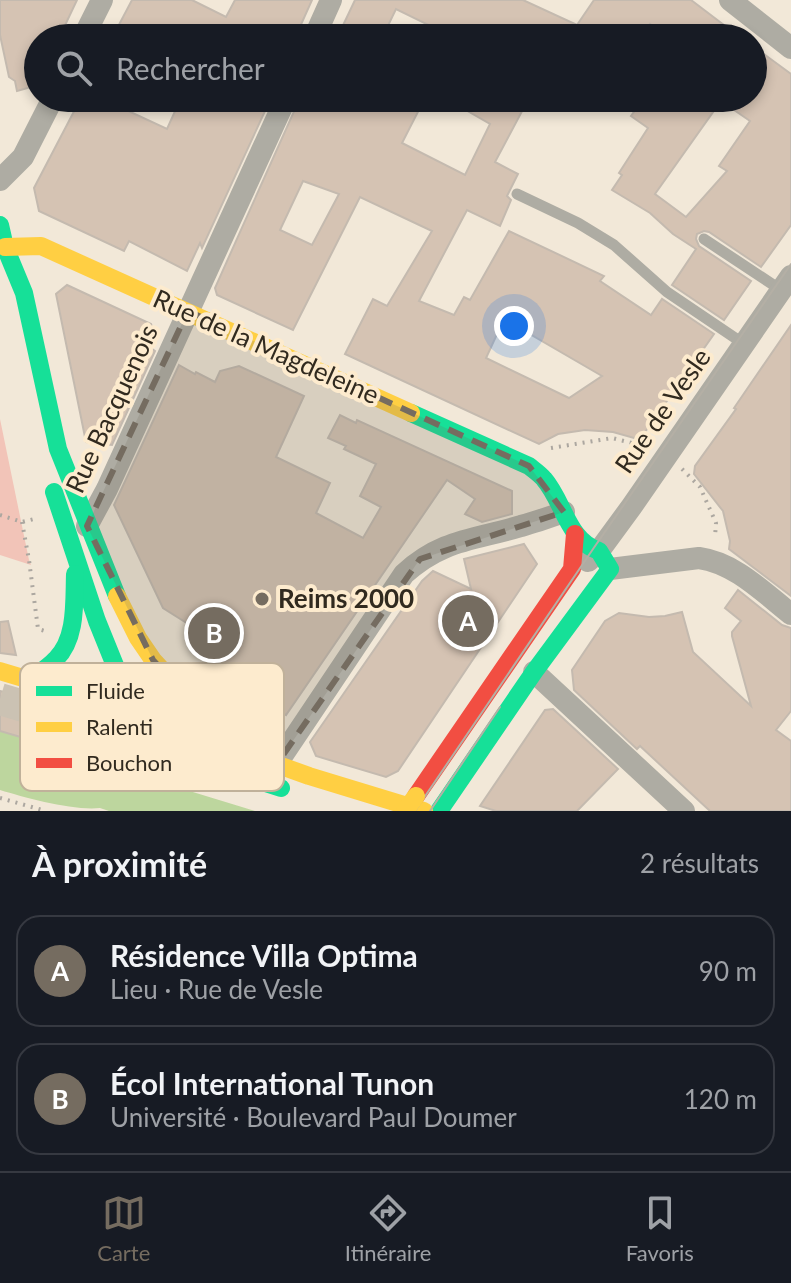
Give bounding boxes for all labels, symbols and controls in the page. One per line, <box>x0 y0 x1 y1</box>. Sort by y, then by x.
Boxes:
search box <box>24 24 767 112</box>
icon: search <box>52 46 96 90</box>
text: Rechercher <box>116 50 265 86</box>
street label: Rue de la Magdeleine <box>148 282 384 410</box>
your location <box>494 306 534 346</box>
street label: Rue Bacquenois <box>58 319 164 498</box>
street label: Rue de Vesle <box>607 342 717 479</box>
place label: Reims 2000 <box>278 582 414 614</box>
marker: Reims 2000 <box>253 590 271 608</box>
pin: A <box>442 591 494 651</box>
pin: B <box>188 603 240 663</box>
legend <box>20 663 284 791</box>
text: Fluide <box>86 677 145 704</box>
text: Ralenti <box>86 713 153 740</box>
text: Bouchon <box>86 749 172 776</box>
text: À proximité <box>32 843 207 884</box>
text: 2 résultats <box>640 847 759 879</box>
text: Résidence Villa Optima <box>110 937 418 973</box>
text: A <box>51 955 69 987</box>
text: 90 m <box>699 955 757 987</box>
text: Lieu · Rue de Vesle <box>110 973 323 1005</box>
text: Écol International Tunon <box>110 1065 434 1101</box>
text: B <box>51 1083 69 1115</box>
text: 120 m <box>684 1083 757 1115</box>
text: Université · Boulevard Paul Doumer <box>110 1101 517 1133</box>
tab: Carte <box>97 1191 150 1266</box>
tab: Itinéraire <box>345 1191 431 1266</box>
tab: Favoris <box>626 1191 694 1266</box>

